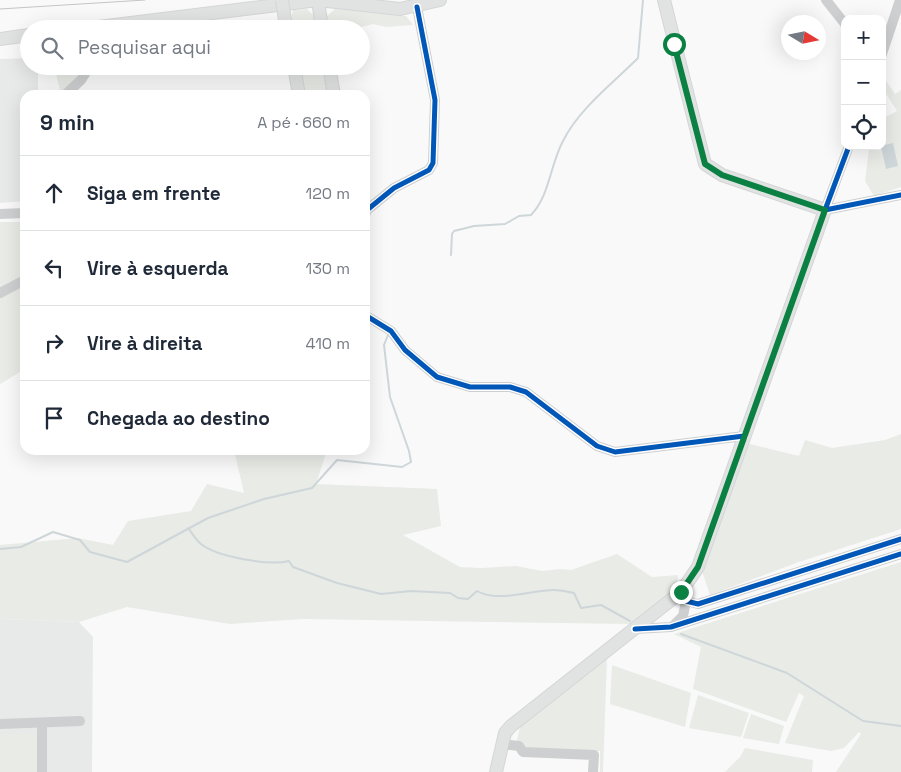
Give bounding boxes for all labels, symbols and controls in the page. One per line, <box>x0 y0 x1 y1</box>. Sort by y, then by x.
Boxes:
north arrow <box>781 15 826 60</box>
map controls <box>841 15 886 150</box>
button: + <box>841 15 886 60</box>
search box <box>20 20 370 75</box>
route start <box>663 33 686 56</box>
icon: search <box>38 34 66 62</box>
text: Pesquisar aqui <box>78 35 211 60</box>
button: − <box>841 60 886 105</box>
button: locate <box>841 105 886 150</box>
text: 9 min <box>40 109 95 136</box>
text: A pé · 660 m <box>257 112 350 133</box>
icon: ahead <box>40 179 68 207</box>
text: Siga em frente <box>87 181 221 206</box>
text: 120 m <box>306 183 350 204</box>
icon: left <box>40 254 68 282</box>
text: Vire à esquerda <box>87 256 229 281</box>
text: 130 m <box>306 258 350 279</box>
icon: right <box>40 329 68 357</box>
text: Vire à direita <box>87 331 203 356</box>
text: 410 m <box>306 333 350 354</box>
icon: arrive <box>40 404 68 432</box>
text: Chegada ao destino <box>87 406 270 431</box>
route end <box>670 581 693 604</box>

